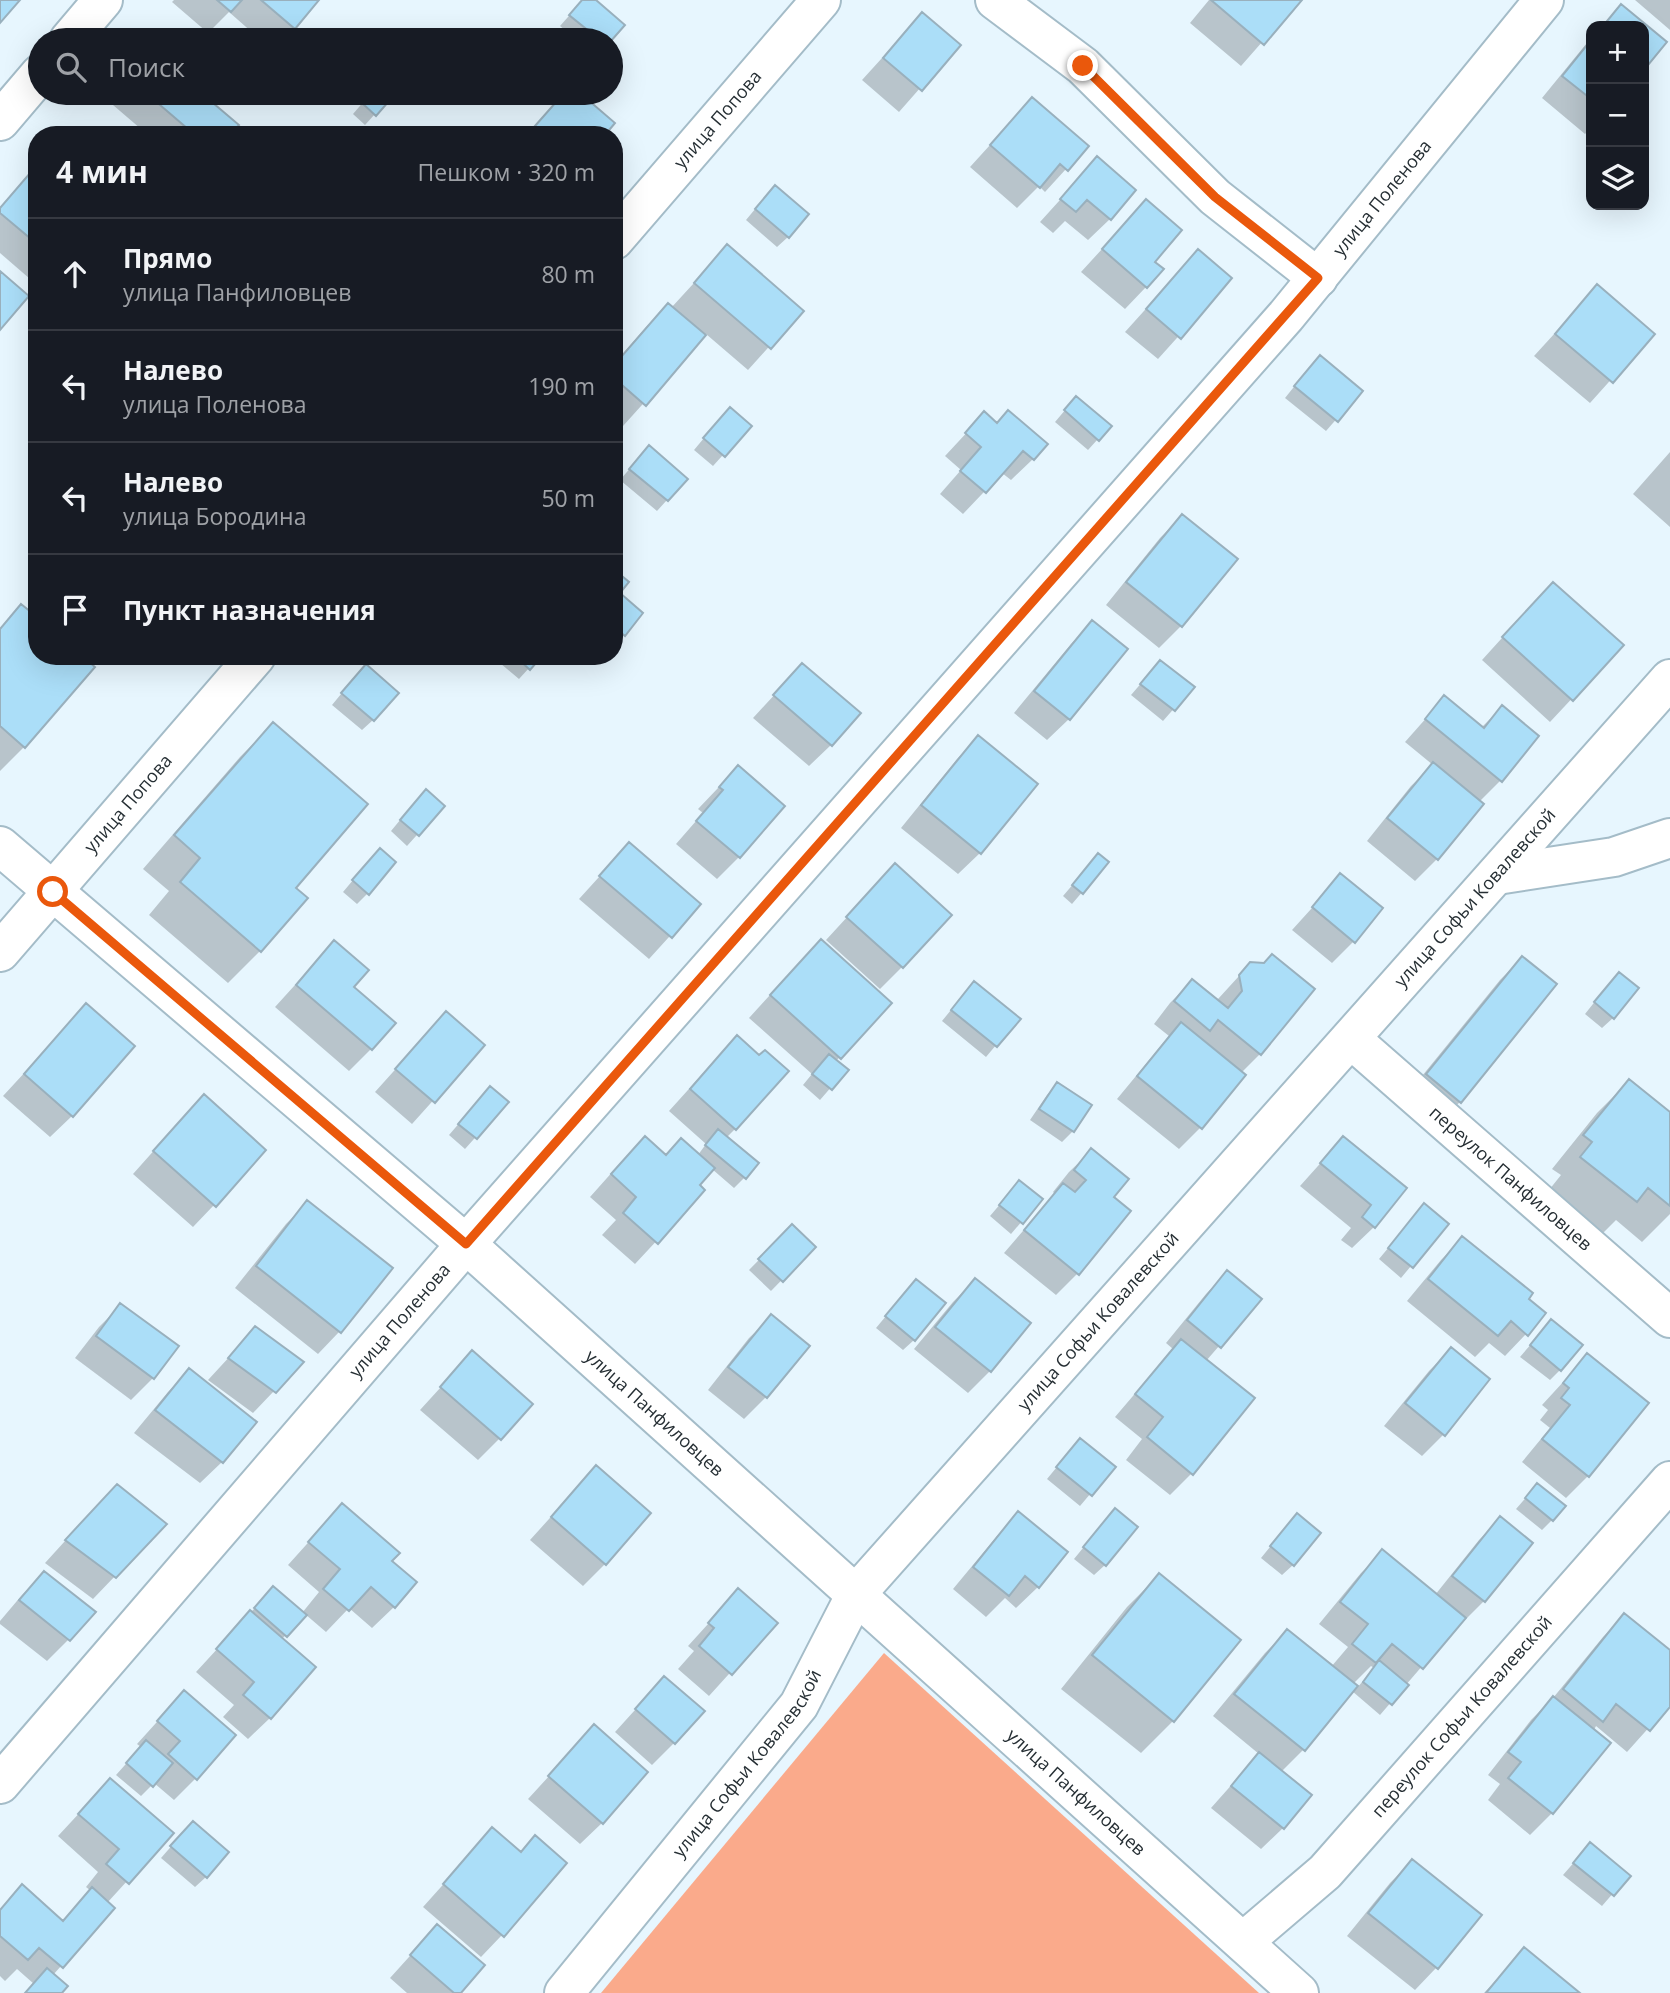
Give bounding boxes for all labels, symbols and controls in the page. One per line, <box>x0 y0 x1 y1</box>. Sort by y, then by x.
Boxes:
map controls <box>1586 21 1649 210</box>
button: + <box>1586 21 1649 84</box>
search box <box>28 28 623 105</box>
icon: search <box>52 48 90 86</box>
text: Поиск <box>108 49 185 85</box>
route end <box>1067 50 1098 81</box>
street label: улица Попова <box>668 65 766 173</box>
button: − <box>1586 84 1649 147</box>
street label: улица Поленова <box>1327 134 1436 261</box>
button: layers <box>1586 147 1649 210</box>
text: 4 мин <box>56 151 148 192</box>
text: Пешком · 320 m <box>418 156 595 188</box>
text: Прямо <box>123 240 212 276</box>
icon: ahead <box>56 255 94 293</box>
text: 80 m <box>541 258 595 290</box>
text: улица Панфиловцев <box>123 276 351 308</box>
text: Налево <box>123 352 223 388</box>
icon: left <box>56 367 94 405</box>
text: 190 m <box>528 370 595 402</box>
text: улица Поленова <box>123 388 307 420</box>
text: Налево <box>123 464 223 500</box>
icon: left <box>56 479 94 517</box>
text: 50 m <box>541 482 595 514</box>
text: улица Бородина <box>123 500 306 532</box>
icon: arrive <box>56 591 94 629</box>
text: Пункт назначения <box>123 592 376 628</box>
street label: улица Попова <box>78 749 177 857</box>
street label: улица Софьи Ковалевской <box>1388 803 1560 992</box>
route start <box>37 876 68 907</box>
street label: переулок Панфиловцев <box>1425 1100 1598 1256</box>
street label: улица Софьи Ковалевской <box>1012 1226 1184 1416</box>
street label: улица Поленова <box>343 1258 455 1382</box>
street label: улица Панфиловцев <box>580 1344 729 1481</box>
street label: переулок Софьи Ковалевской <box>1366 1610 1557 1822</box>
street label: улица Софьи Ковалевской <box>667 1665 826 1862</box>
street label: улица Панфиловцев <box>1002 1723 1151 1860</box>

